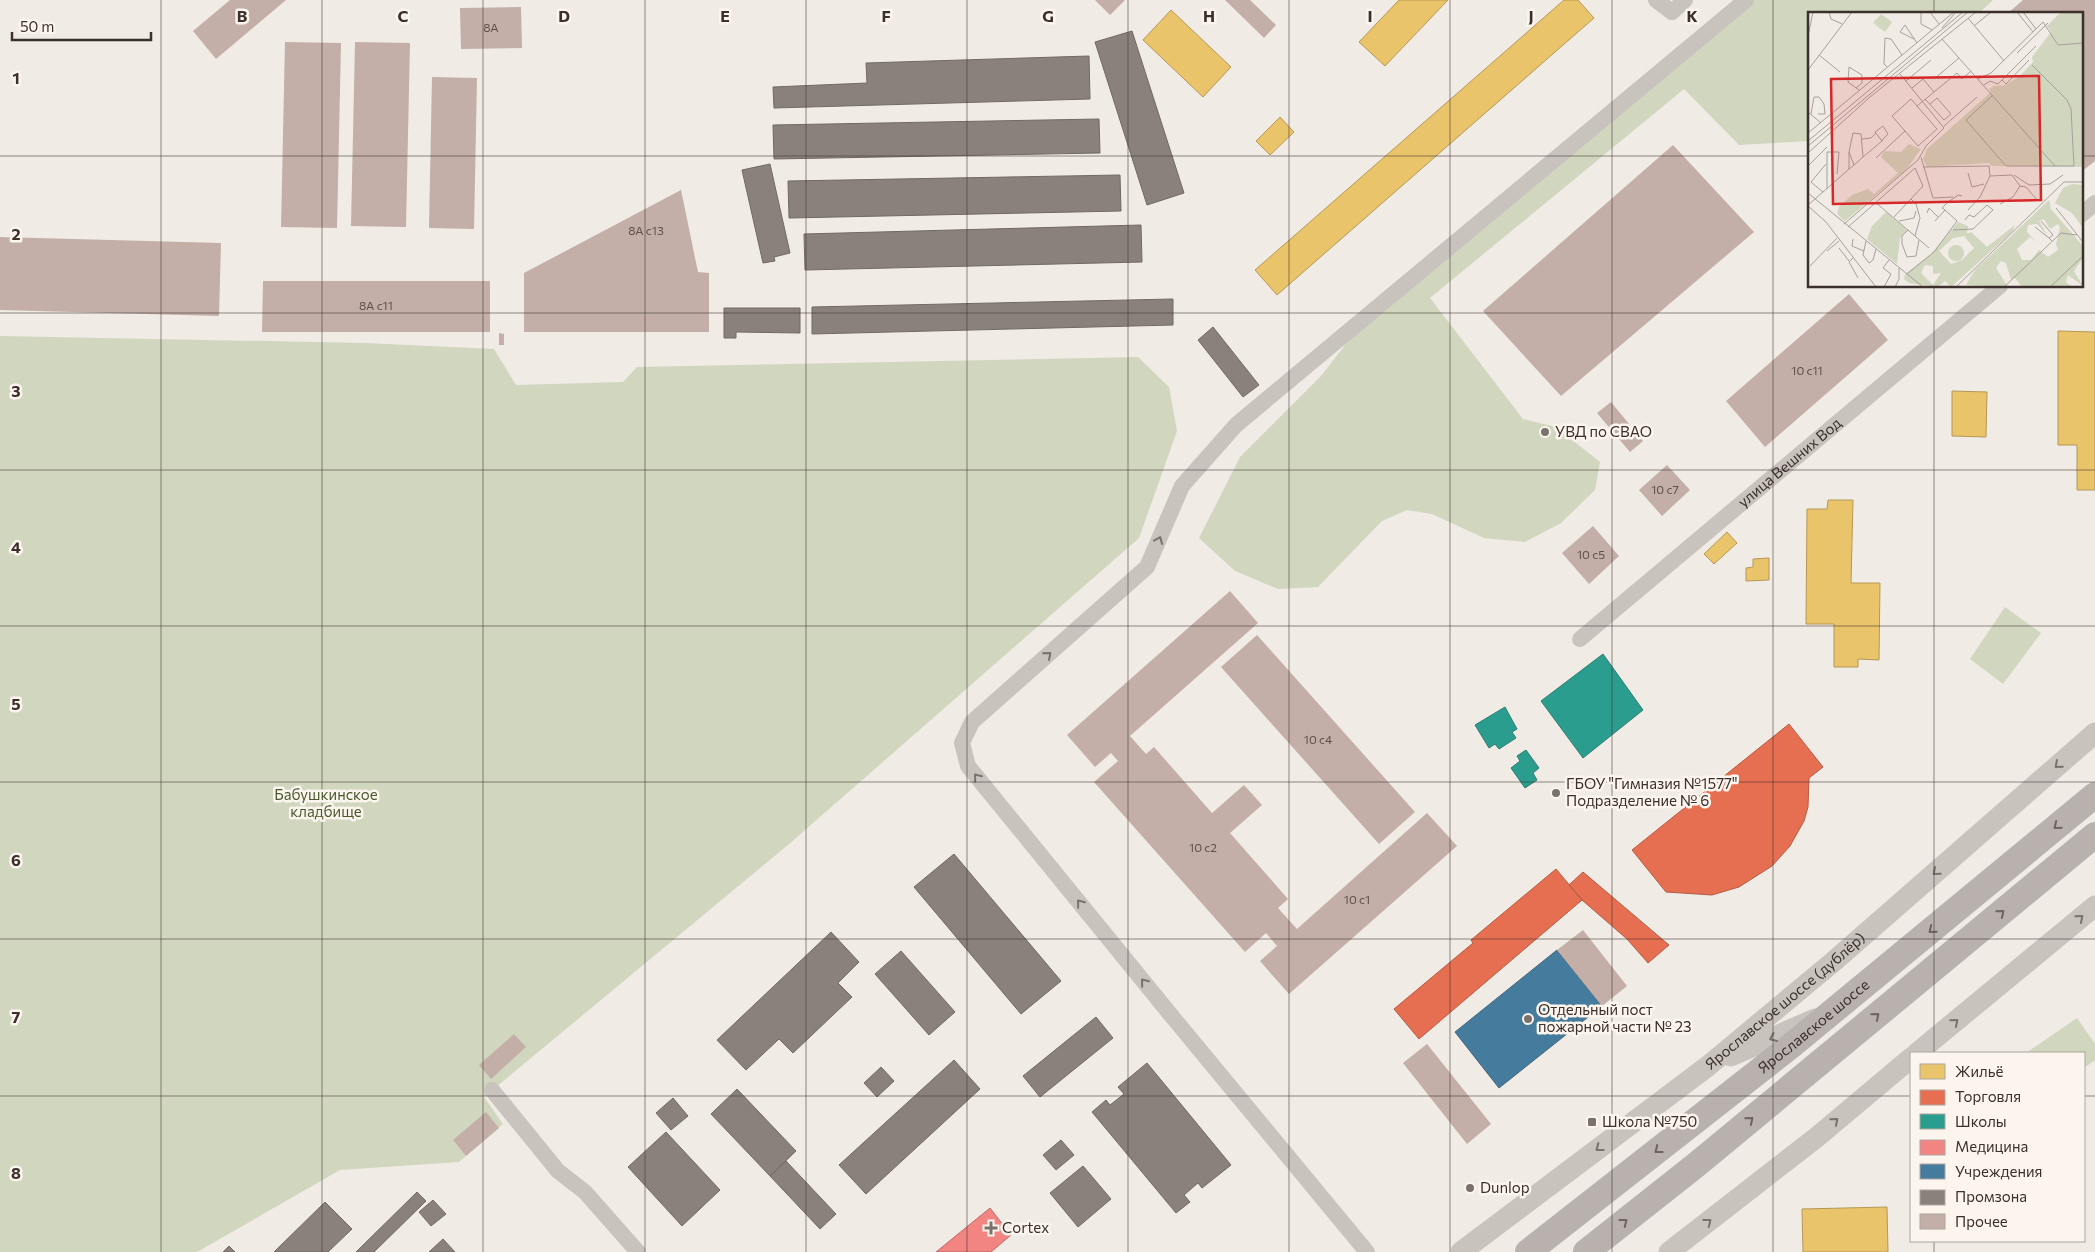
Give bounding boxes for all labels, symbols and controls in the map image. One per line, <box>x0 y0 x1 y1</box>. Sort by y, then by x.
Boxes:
text: B <box>237 6 248 25</box>
text: C <box>398 6 409 25</box>
text: D <box>558 6 570 25</box>
text: E <box>720 6 730 25</box>
text: F <box>881 6 891 25</box>
text: G <box>1042 6 1054 25</box>
text: H <box>1203 6 1215 25</box>
text: I <box>1367 6 1373 25</box>
text: J <box>1528 6 1534 25</box>
text: K <box>1686 6 1698 25</box>
scale bar <box>12 10 151 42</box>
inset map <box>1808 12 2082 288</box>
text: 50 m <box>20 17 54 35</box>
house number: 8А <box>483 20 499 34</box>
text: 1 <box>12 68 20 87</box>
house number: 8А с13 <box>628 223 664 237</box>
text: 2 <box>11 224 21 243</box>
house number: 8А с11 <box>359 298 393 312</box>
house number: 10 с11 <box>1791 363 1823 377</box>
text: 3 <box>11 381 21 400</box>
street label: улица Вешних Вод <box>1734 413 1845 510</box>
place label: УВД по СВАО <box>1555 422 1652 440</box>
marker: УВД по СВАО <box>1539 426 1551 438</box>
house number: 10 с7 <box>1651 482 1679 496</box>
one-way arrow <box>1152 536 1163 545</box>
text: 4 <box>11 537 21 556</box>
house number: 10 с5 <box>1577 547 1605 561</box>
one-way arrow <box>1042 652 1051 661</box>
text: 5 <box>11 694 21 713</box>
house number: 10 с4 <box>1304 732 1332 746</box>
one-way arrow <box>2055 759 2064 768</box>
one-way arrow <box>975 774 983 783</box>
place label: ГБОУ "Гимназия №1577" Подразделение № 6 <box>1566 774 1738 809</box>
park label: Бабушкинское кладбище <box>274 785 378 820</box>
marker: ГБОУ "Гимназия №1577" Подразделение № 6 <box>1550 787 1562 799</box>
one-way arrow <box>2054 821 2063 830</box>
house number: 10 с2 <box>1189 840 1217 854</box>
text: 6 <box>11 850 21 869</box>
one-way arrow <box>1932 866 1941 875</box>
house number: 10 с1 <box>1344 892 1370 906</box>
one-way arrow <box>1077 900 1085 909</box>
one-way arrow <box>1995 909 2004 918</box>
one-way arrow <box>2074 916 2083 924</box>
one-way arrow <box>1929 924 1938 932</box>
street label: Ярославское шоссе (дублёр) <box>1701 929 1869 1073</box>
street label: Ярославское шоссе <box>1754 975 1874 1077</box>
one-way arrow <box>1141 979 1149 988</box>
place label: Отдельный пост пожарной части № 23 <box>1538 1000 1692 1035</box>
text: 7 <box>12 1007 21 1026</box>
marker: Отдельный пост пожарной части № 23 <box>1522 1013 1534 1025</box>
one-way arrow <box>1870 1013 1879 1022</box>
one-way arrow <box>1949 1020 1958 1028</box>
one-way arrow <box>1769 1031 1778 1042</box>
legend <box>1910 1052 2085 1242</box>
text: Жильё <box>1955 1062 2003 1080</box>
text: Торговля <box>1955 1087 2021 1105</box>
place label: Школа №750 <box>1602 1112 1697 1130</box>
text: Школы <box>1955 1112 2007 1130</box>
marker: Школа №750 <box>1586 1116 1598 1128</box>
one-way arrow <box>1745 1117 1754 1126</box>
one-way arrow <box>1830 1118 1839 1127</box>
text: Медицина <box>1955 1137 2028 1155</box>
one-way arrow <box>1596 1143 1605 1151</box>
one-way arrow <box>1655 1145 1664 1153</box>
text: Учреждения <box>1955 1162 2042 1180</box>
text: 8 <box>11 1163 21 1182</box>
place label: Dunlop <box>1480 1178 1530 1196</box>
marker: Dunlop <box>1464 1182 1476 1194</box>
text: Промзона <box>1955 1187 2027 1205</box>
text: Прочее <box>1955 1212 2008 1230</box>
place label: Cortex <box>1002 1218 1049 1236</box>
one-way arrow <box>1618 1219 1627 1227</box>
one-way arrow <box>1702 1219 1712 1228</box>
marker: Cortex <box>984 1221 998 1235</box>

